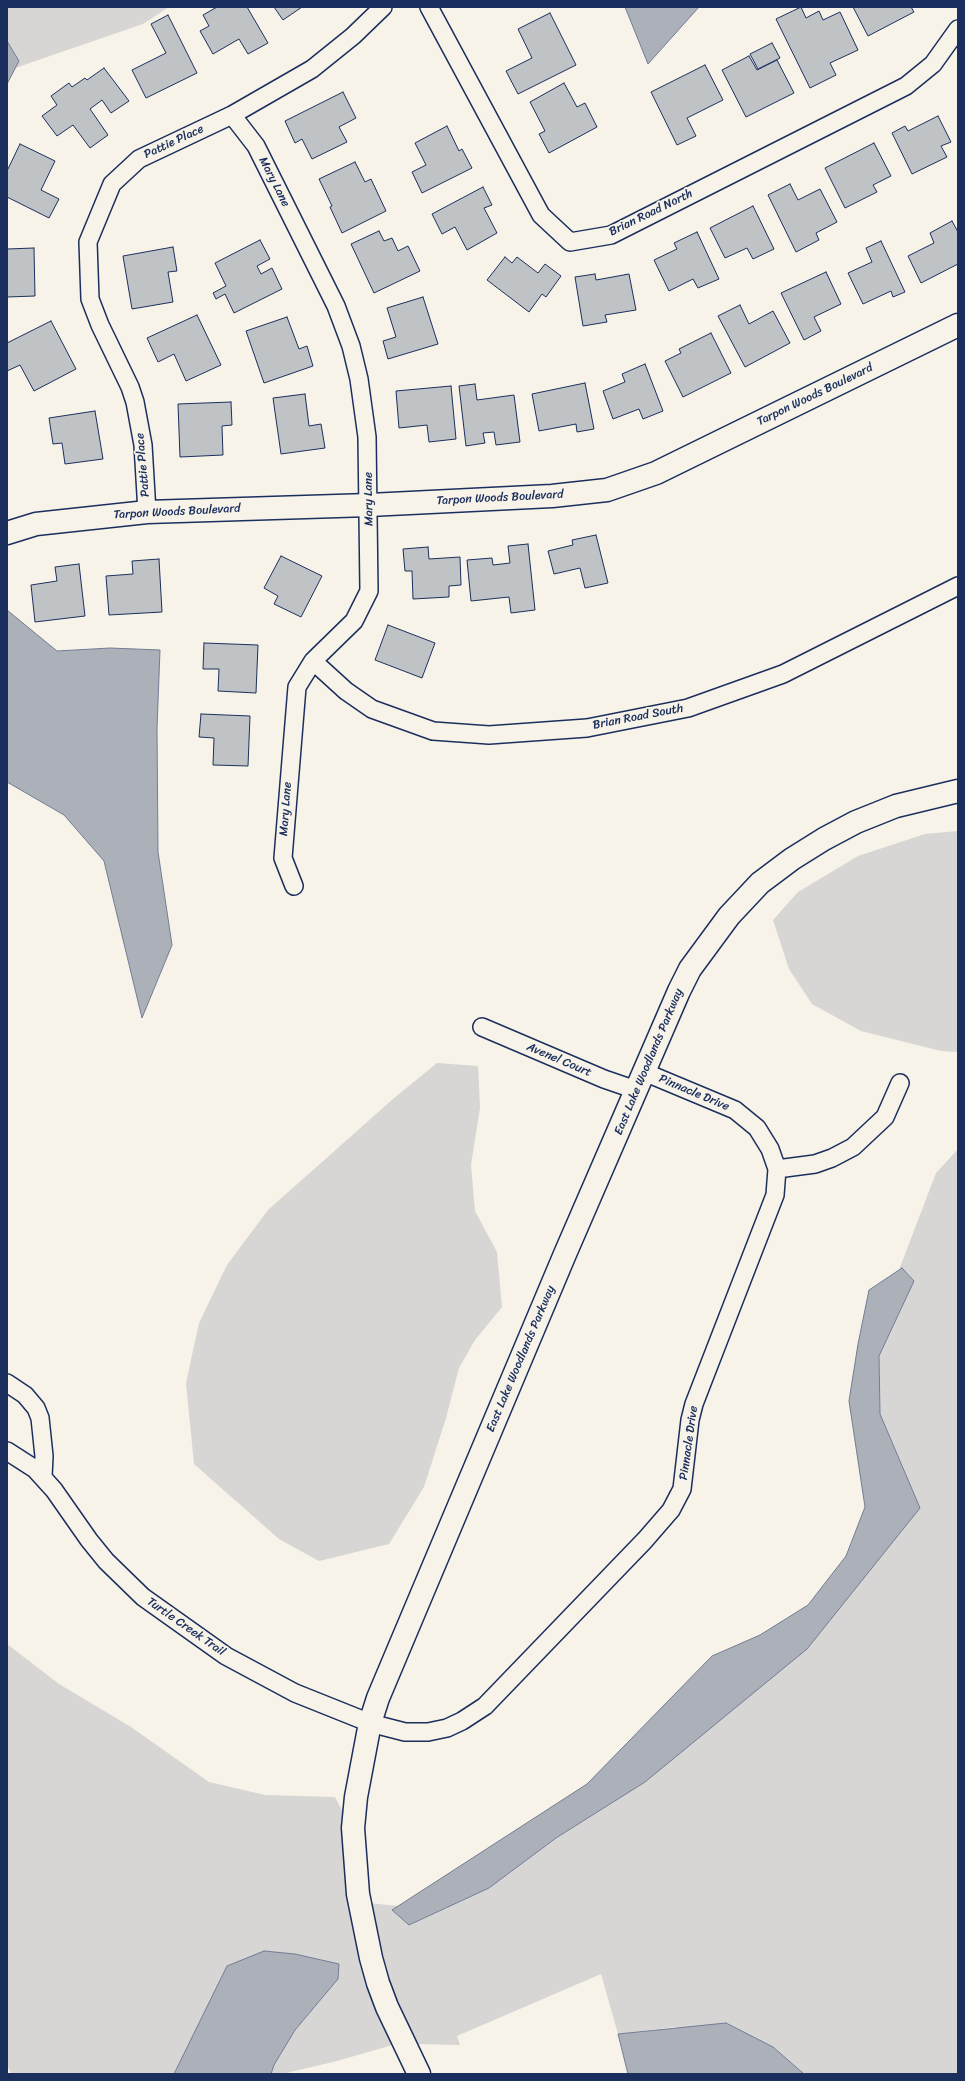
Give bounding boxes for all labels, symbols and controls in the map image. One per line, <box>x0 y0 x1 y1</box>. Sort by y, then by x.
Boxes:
street label: Pattie Place <box>142 122 206 162</box>
street label: Mary Lane <box>255 155 293 209</box>
street label: Brian Road North <box>607 187 695 239</box>
street label: Tarpon Woods Boulevard <box>755 361 875 429</box>
street label: Pattie Place <box>133 432 153 498</box>
street label: Mary Lane <box>361 472 377 526</box>
street label: Tarpon Woods Boulevard <box>436 487 564 509</box>
street label: Tarpon Woods Boulevard <box>113 501 241 523</box>
street label: Brian Road South <box>592 701 684 733</box>
street label: Mary Lane <box>277 781 295 837</box>
street label: East Lake Woodlands Parkway <box>612 987 686 1137</box>
street label: Avenel Court <box>524 1040 594 1080</box>
street label: Pinnacle Drive <box>657 1072 731 1114</box>
street label: East Lake Woodlands Parkway <box>484 1284 558 1434</box>
street label: Pinnacle Drive <box>677 1405 701 1481</box>
street label: Turtle Creek Trail <box>144 1595 228 1659</box>

